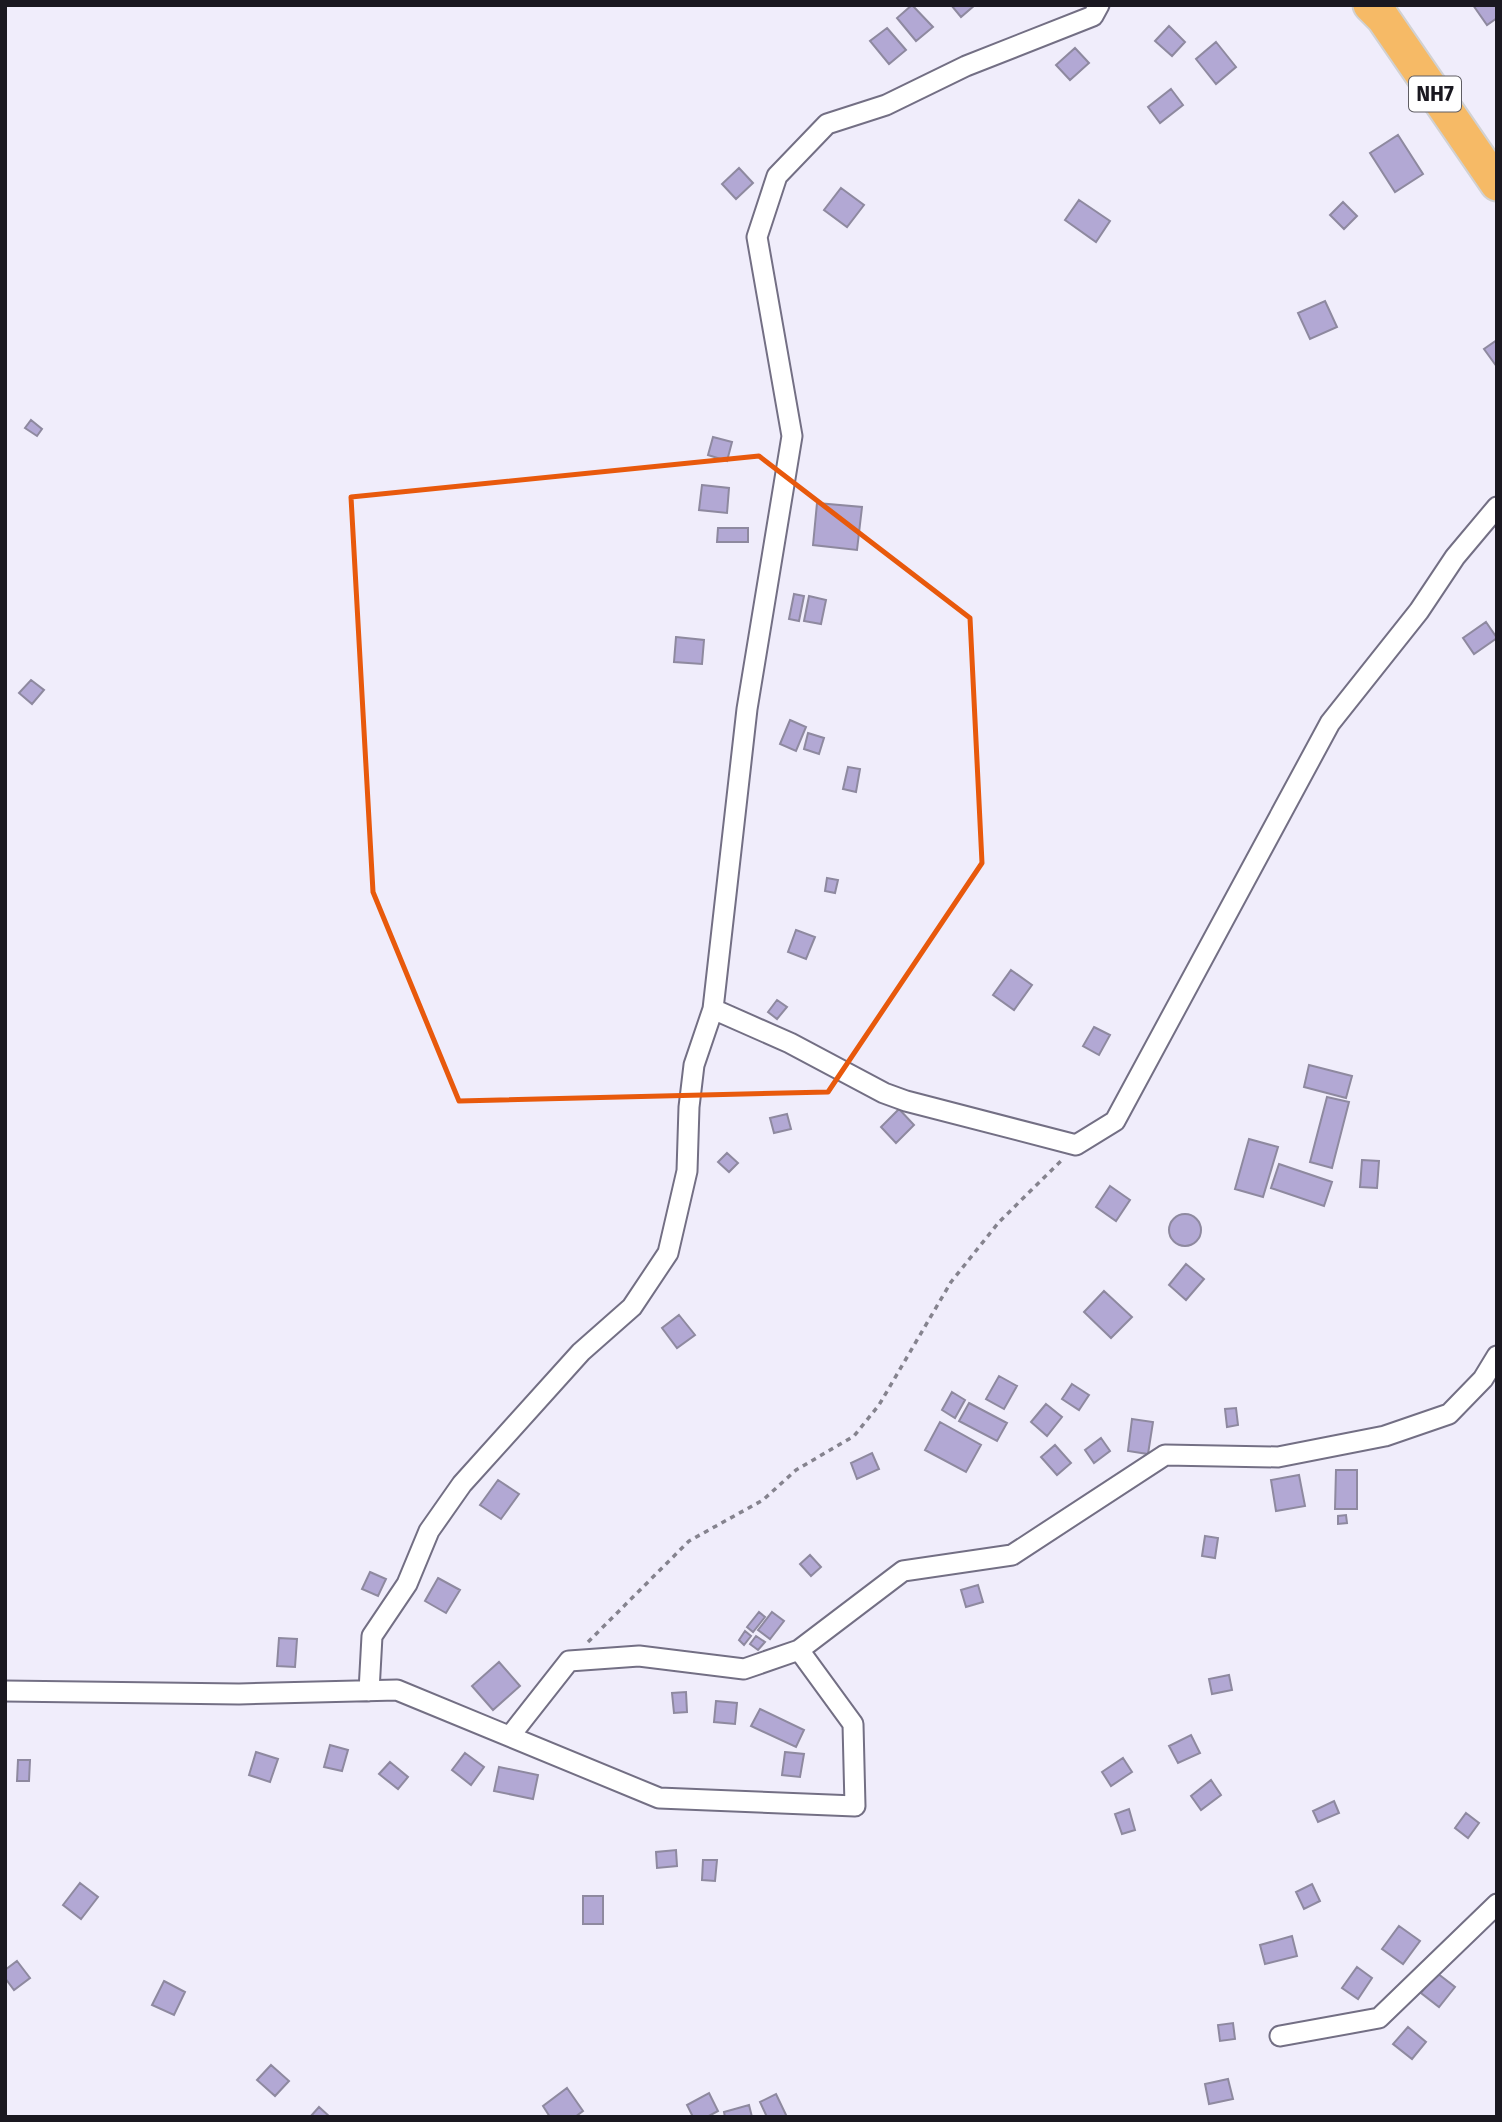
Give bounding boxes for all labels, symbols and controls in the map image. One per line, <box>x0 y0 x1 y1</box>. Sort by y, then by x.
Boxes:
road number: NH7 <box>1409 76 1461 112</box>

